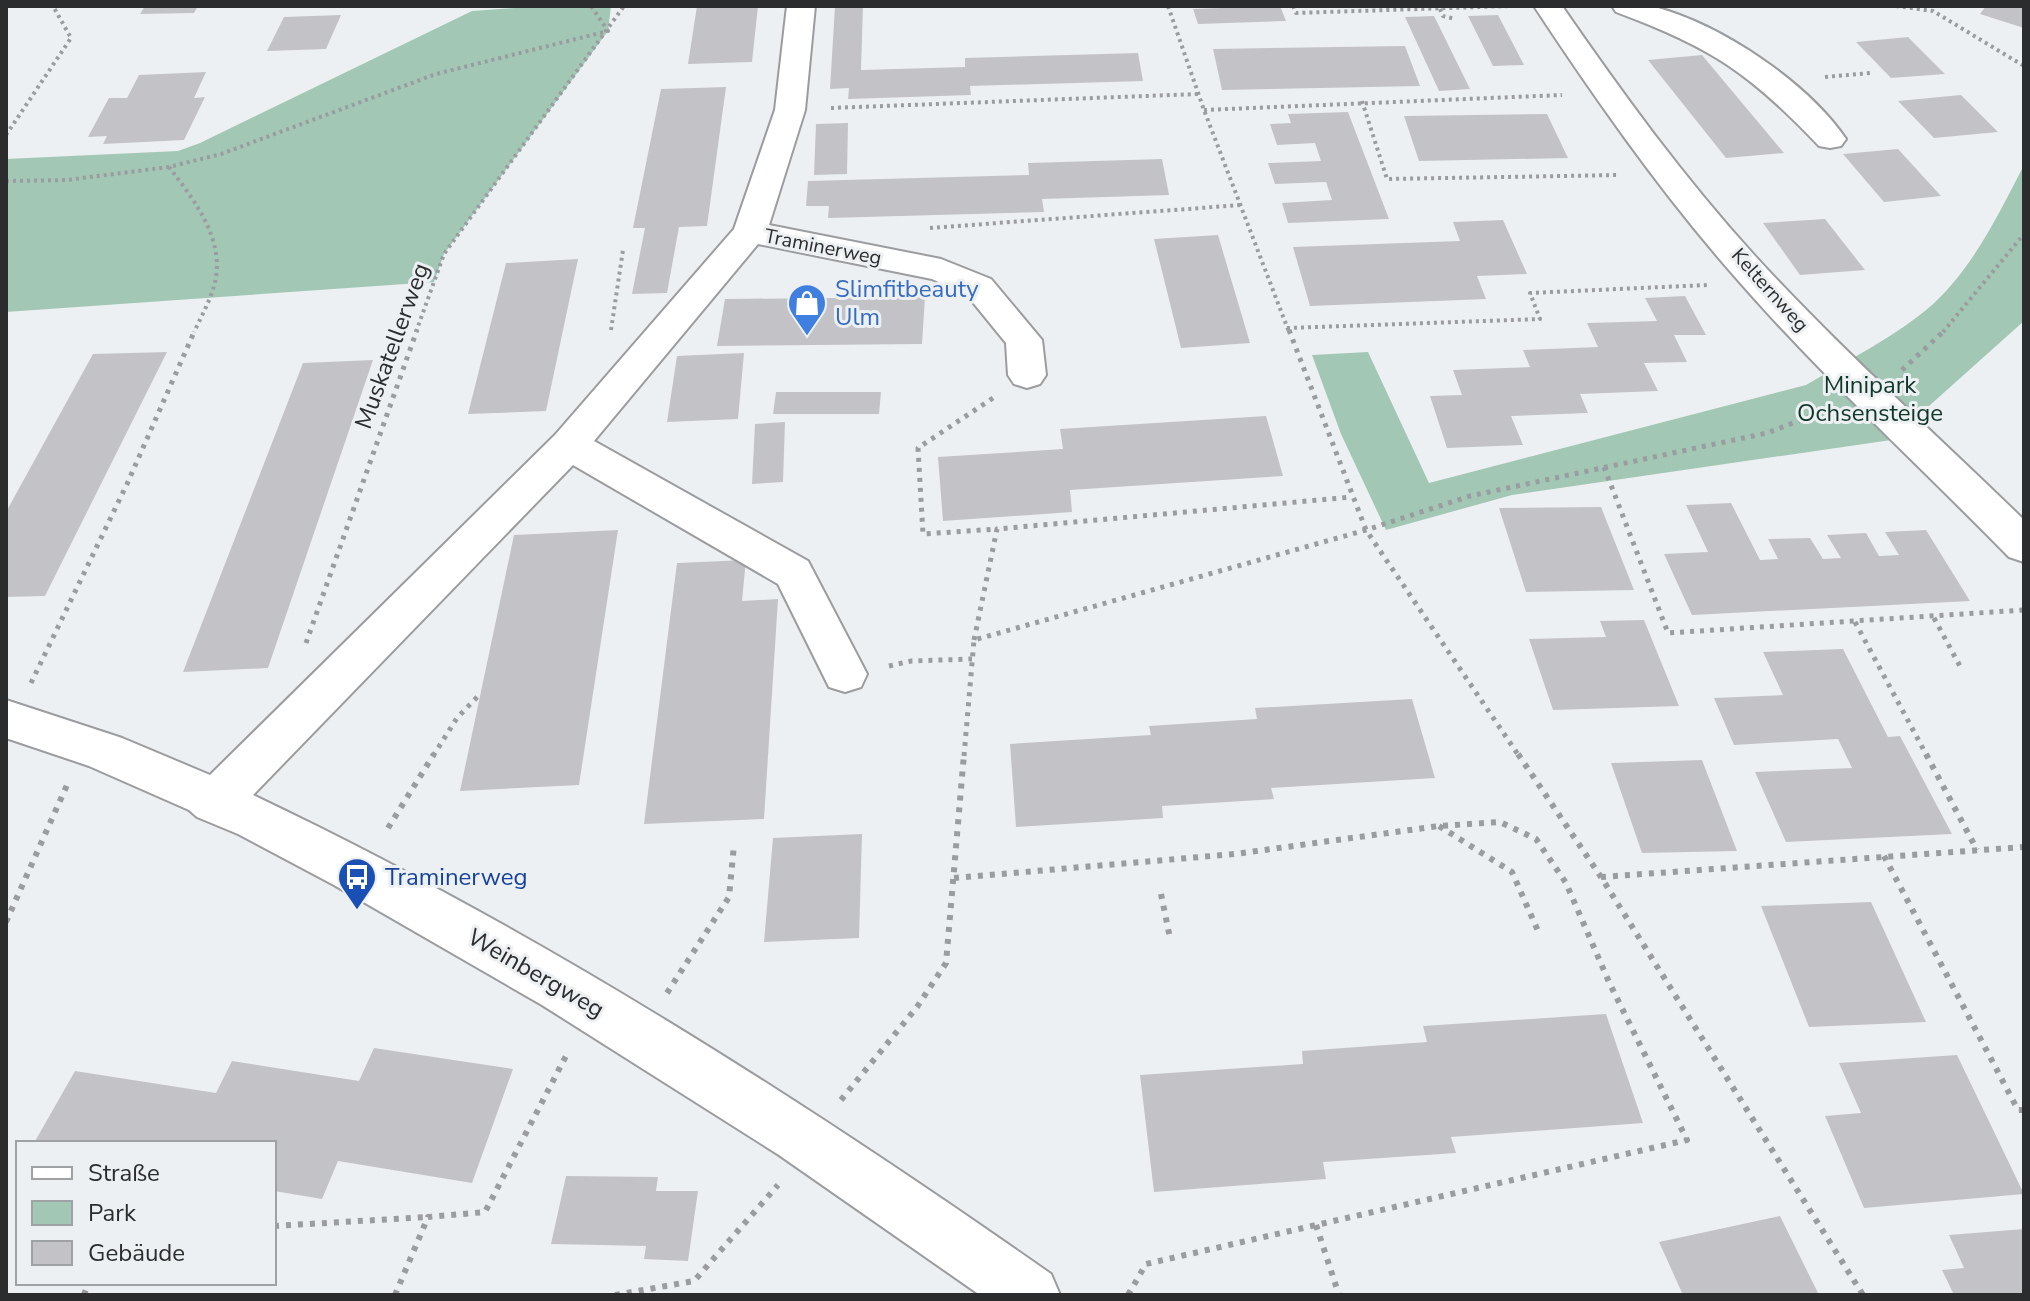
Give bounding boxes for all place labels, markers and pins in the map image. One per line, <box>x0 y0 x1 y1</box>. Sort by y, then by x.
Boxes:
place label: Slimfitbeauty Ulm <box>835 273 979 333</box>
shop icon: Slimfitbeauty Ulm <box>786 282 828 337</box>
bus stop icon: Traminerweg <box>336 856 378 911</box>
place label: Traminerweg <box>385 861 527 893</box>

